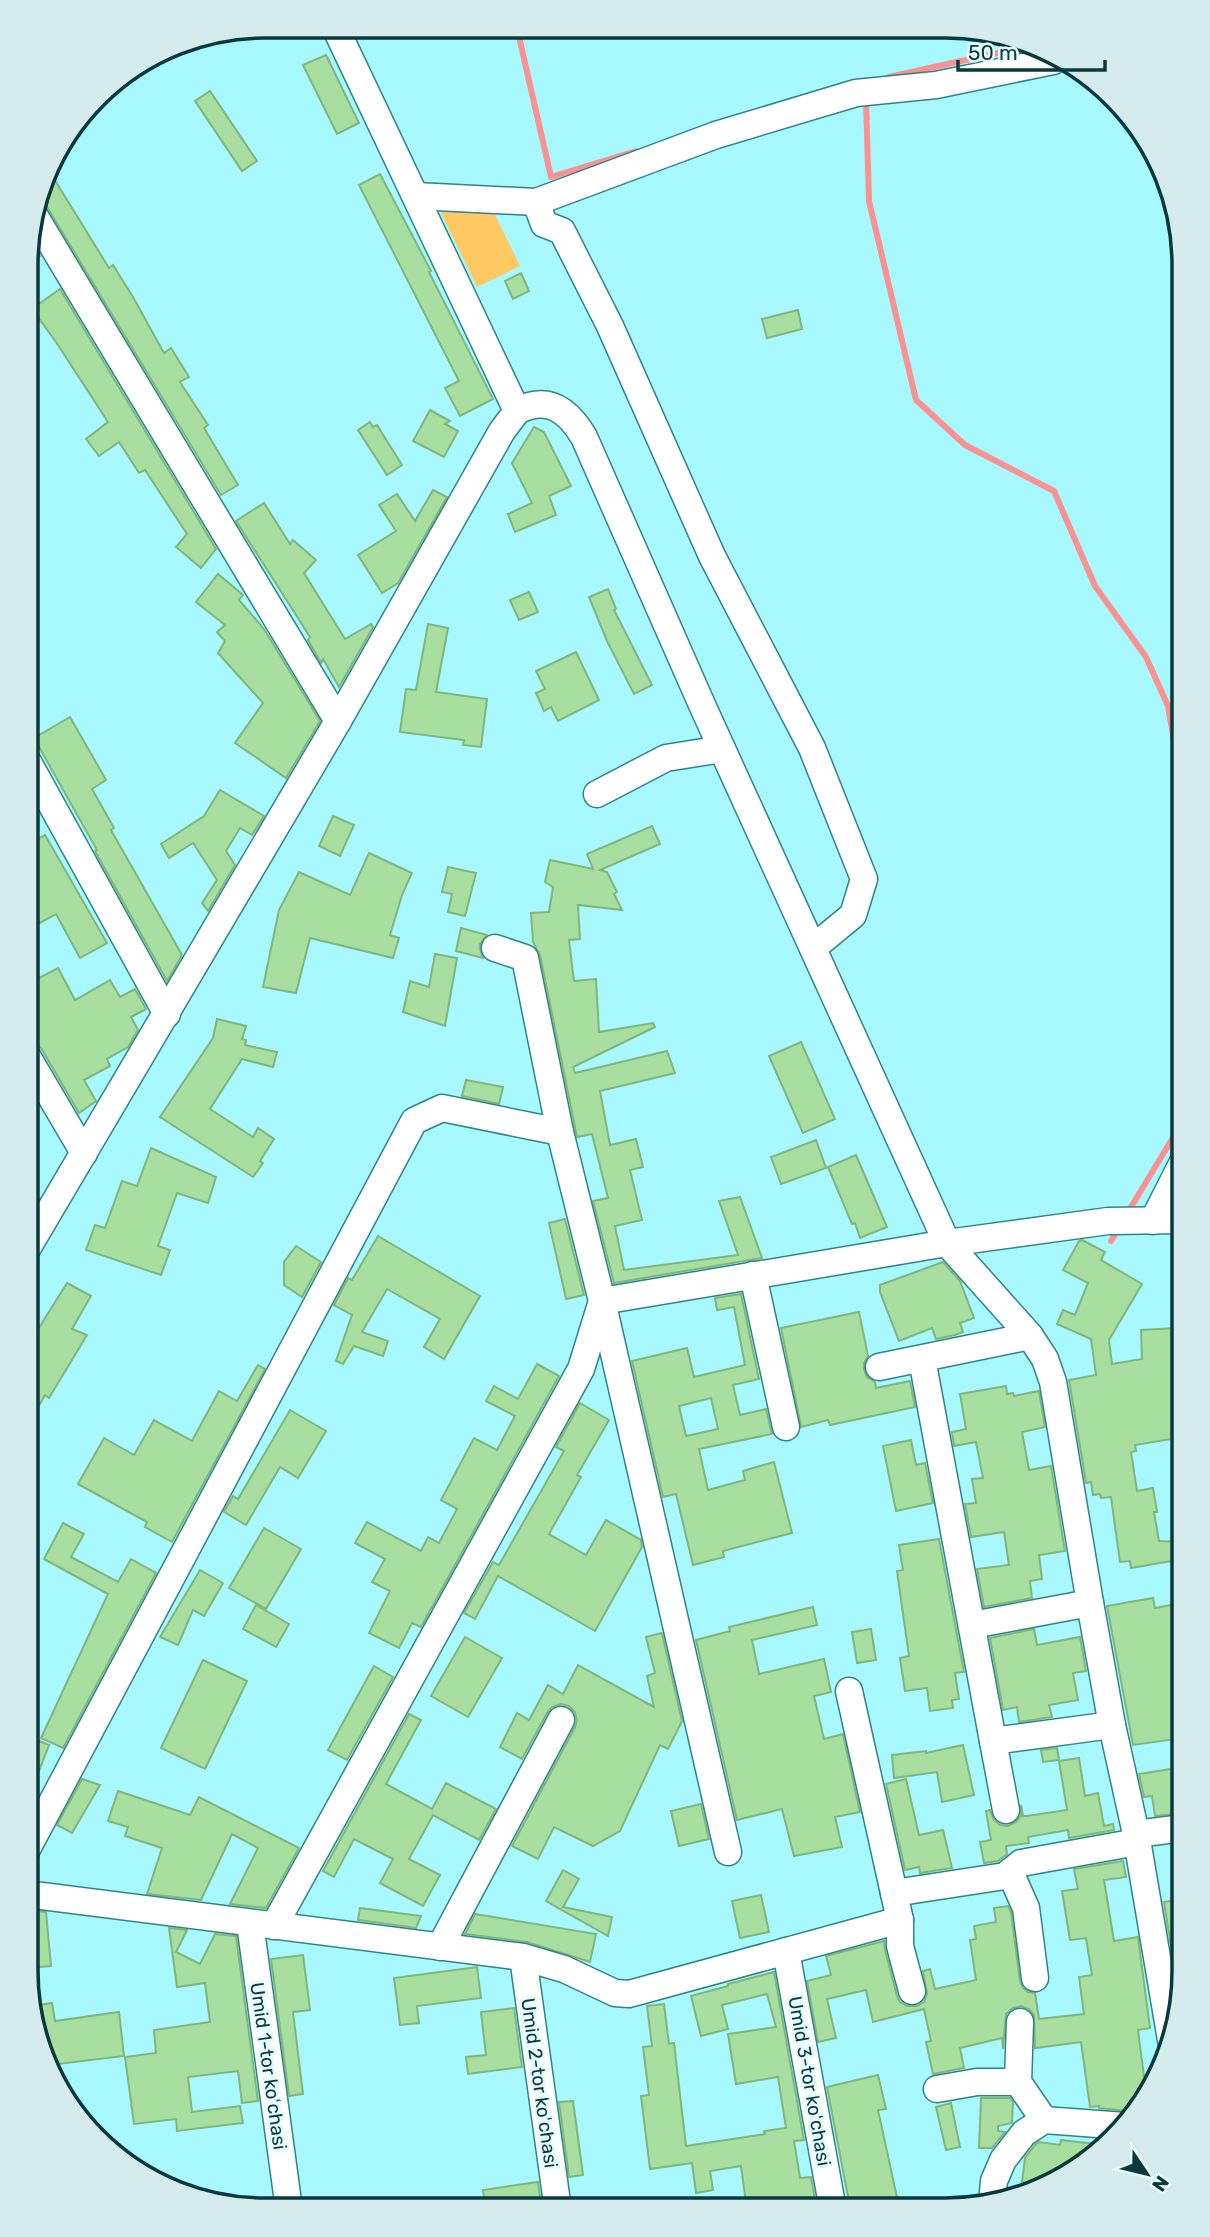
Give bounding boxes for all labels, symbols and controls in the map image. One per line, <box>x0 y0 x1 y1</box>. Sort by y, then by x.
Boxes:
scale bar <box>958 28 1105 72</box>
text: 50 m <box>968 40 1018 65</box>
street label: Umid 1-tor koʻchasi <box>245 1981 292 2151</box>
street label: Umid 3-tor koʻchasi <box>783 1994 836 2168</box>
street label: Umid 2-tor koʻchasi <box>516 1997 563 2170</box>
north arrow <box>1112 2139 1182 2209</box>
text: N <box>1147 2171 1174 2196</box>

